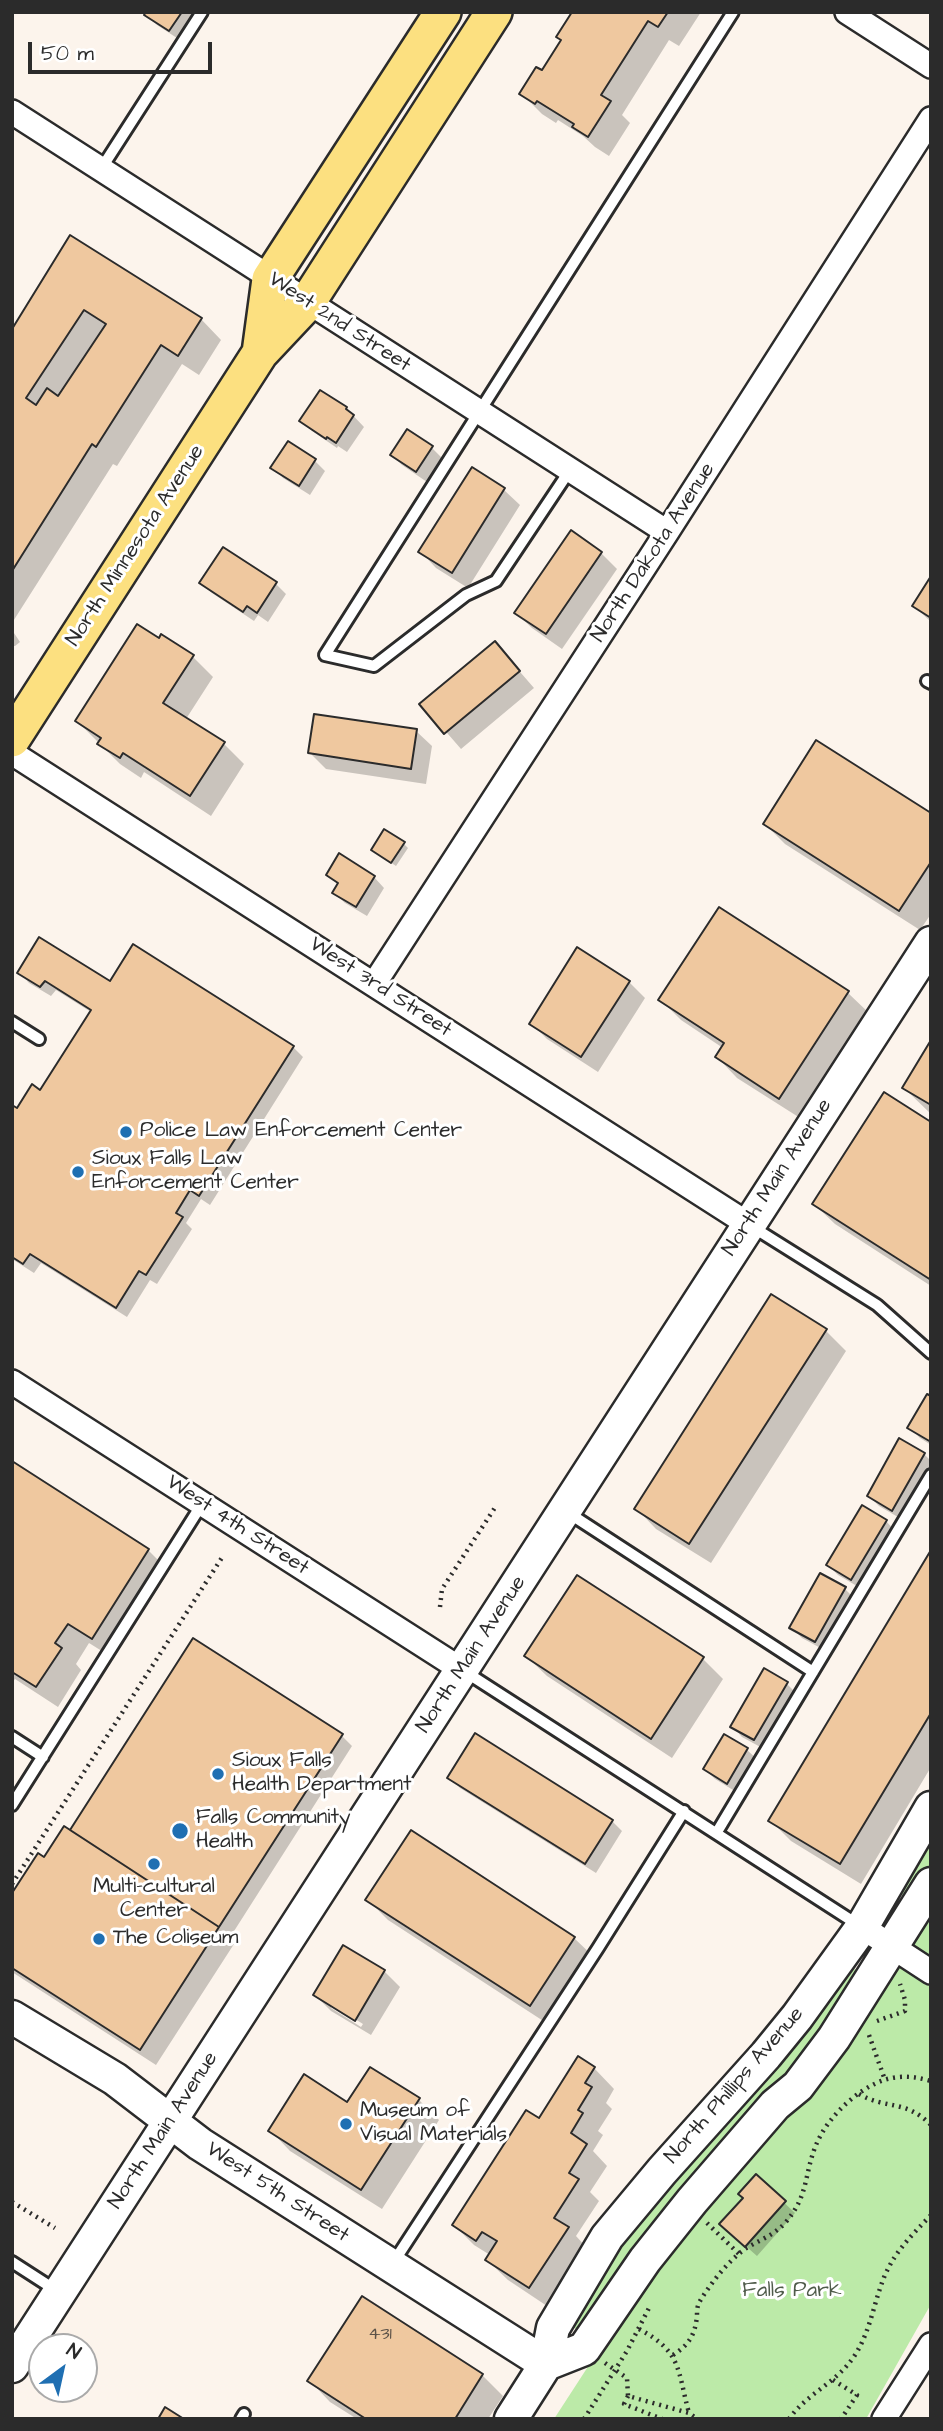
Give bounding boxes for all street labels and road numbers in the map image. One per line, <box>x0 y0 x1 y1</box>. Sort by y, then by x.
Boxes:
street label: West 2nd Street <box>263 267 415 379</box>
street label: North Minnesota Avenue <box>61 441 211 651</box>
street label: North Dakota Avenue <box>587 459 721 647</box>
street label: West 3rd Street <box>304 933 456 1043</box>
street label: North Main Avenue <box>718 1095 838 1261</box>
street label: West 4th Street <box>161 1471 313 1581</box>
street label: North Main Avenue <box>412 1572 532 1738</box>
street label: North Phillips Avenue <box>660 2002 810 2170</box>
street label: North Main Avenue <box>104 2048 224 2214</box>
street label: West 5th Street <box>201 2137 353 2249</box>

